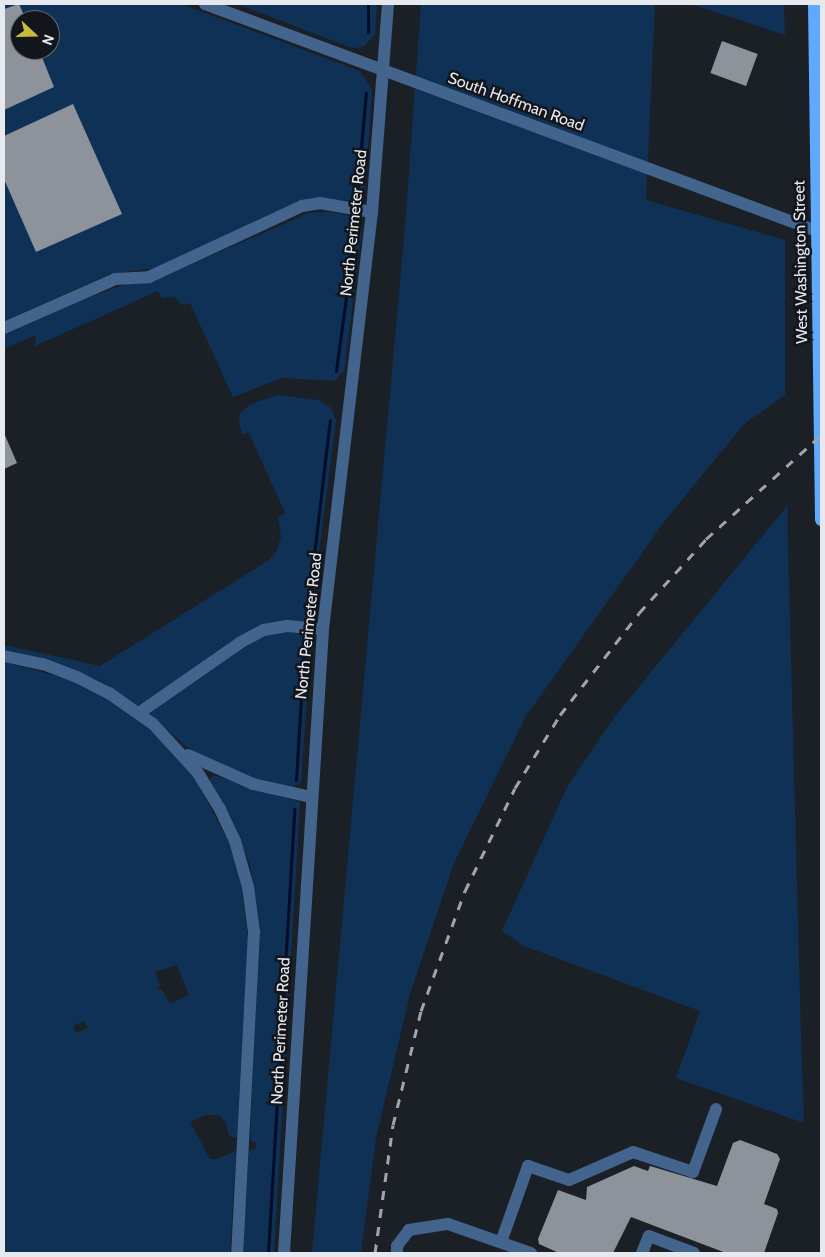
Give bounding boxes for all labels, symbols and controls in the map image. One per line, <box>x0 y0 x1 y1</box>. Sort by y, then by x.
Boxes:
north arrow <box>10 10 60 60</box>
text: N <box>38 32 58 48</box>
street label: South Hoffman Road <box>445 68 587 136</box>
street label: North Perimeter Road <box>337 149 371 297</box>
street label: West Washington Street <box>790 180 812 344</box>
street label: North Perimeter Road <box>292 552 326 700</box>
street label: North Perimeter Road <box>268 957 294 1105</box>

